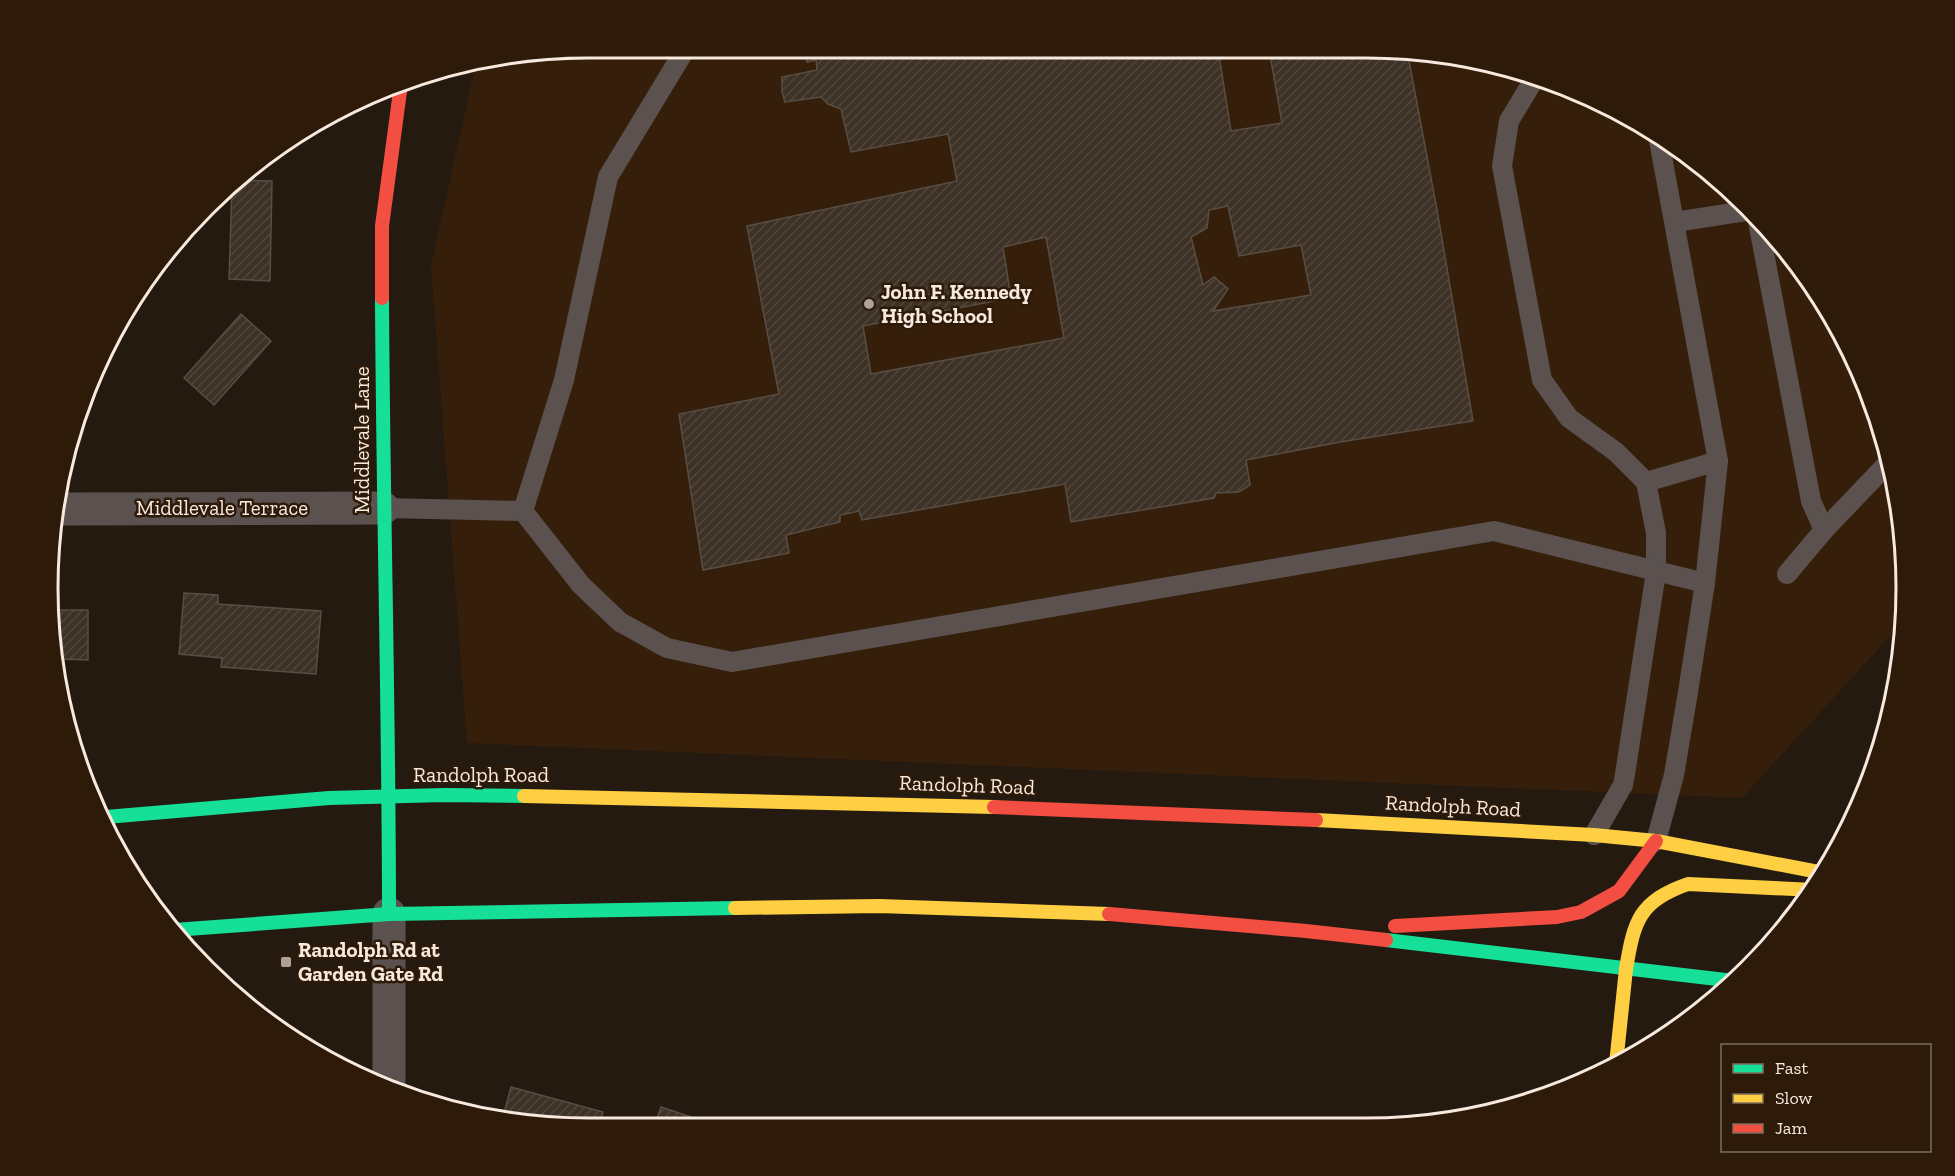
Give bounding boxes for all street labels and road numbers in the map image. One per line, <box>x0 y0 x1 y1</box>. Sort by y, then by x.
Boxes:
street label: Middlevale Lane <box>349 366 374 514</box>
street label: Middlevale Terrace <box>136 495 308 520</box>
street label: Randolph Road <box>413 762 549 787</box>
street label: Randolph Road <box>899 770 1036 799</box>
street label: Randolph Road <box>1384 789 1522 822</box>

